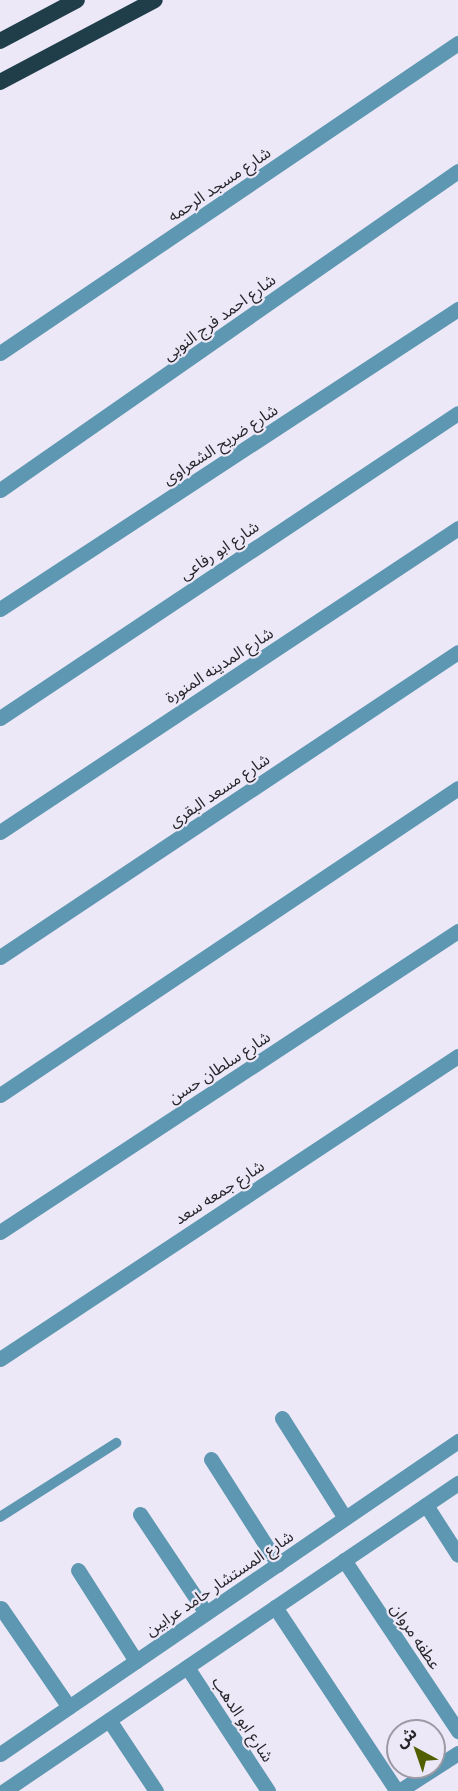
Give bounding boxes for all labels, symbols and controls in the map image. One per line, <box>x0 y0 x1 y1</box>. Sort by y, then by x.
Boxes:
street label: شارع مسجد الرحمه <box>164 143 274 225</box>
street label: شارع احمد فرج النوبى <box>159 270 279 364</box>
street label: شارع ضريح الشعراوى <box>159 400 281 488</box>
street label: شارع ابو رفاعى <box>176 516 262 584</box>
street label: شارع المدينه المنورة <box>161 623 277 707</box>
street label: شارع مسعد البقرى <box>165 749 273 831</box>
street label: شارع سلطان حسن <box>164 1027 274 1107</box>
street label: شارع جمعه سعد <box>171 1156 267 1228</box>
street label: شارع المستشار حامد عرابين <box>141 1526 297 1640</box>
street label: عطفه مروان <box>387 1599 445 1673</box>
street label: شارع ابو الدهب <box>208 1673 278 1765</box>
north arrow <box>386 1719 446 1779</box>
text: ش <box>390 1721 421 1752</box>

